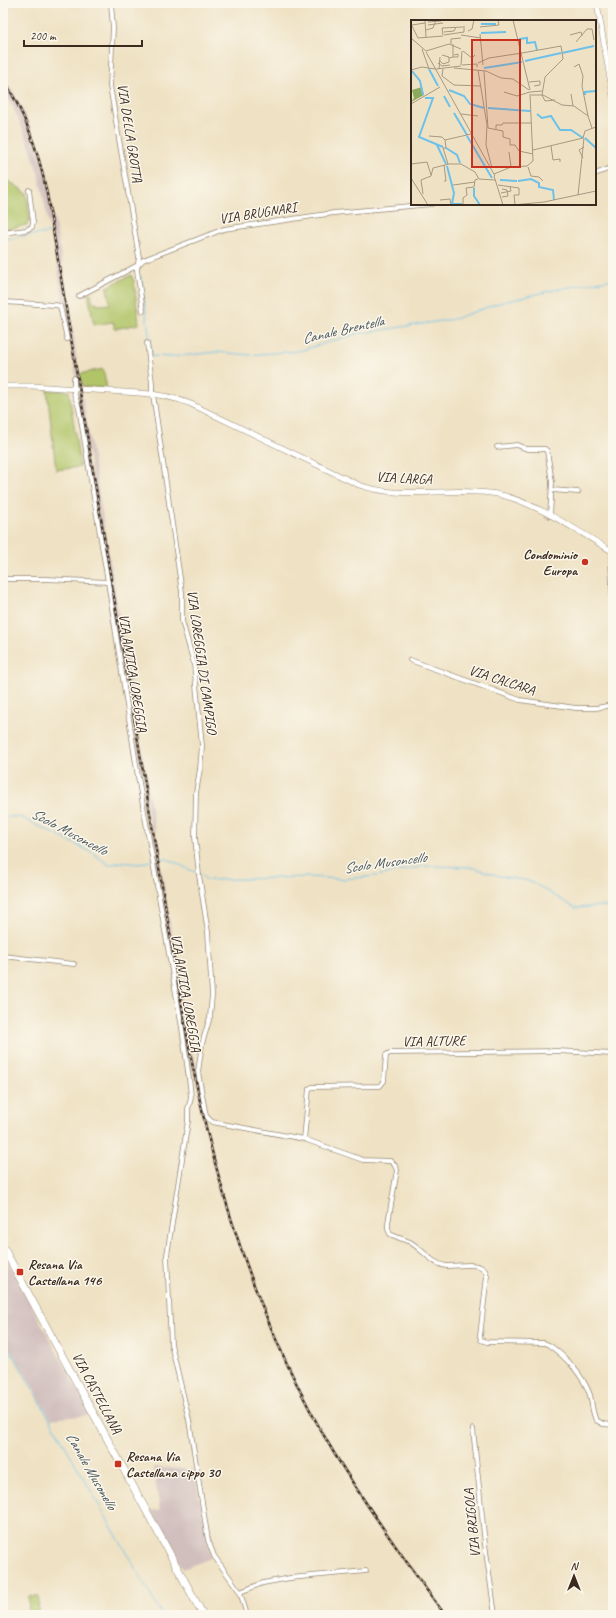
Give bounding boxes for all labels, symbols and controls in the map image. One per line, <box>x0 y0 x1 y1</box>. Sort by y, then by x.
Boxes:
inset map <box>411 20 596 205</box>
scale bar <box>24 22 142 48</box>
text: 200 m <box>30 28 57 44</box>
street label: VIA DELLA GROTTA <box>114 82 146 184</box>
street label: VIA BRUGNARI <box>218 198 301 227</box>
water label: Canale Brentella <box>300 311 388 349</box>
street label: VIA LARGA <box>376 468 433 488</box>
place label: Condominio Europa <box>523 546 579 579</box>
marker: Condominio Europa <box>580 557 590 567</box>
street label: VIA LOREGGIA DI CAMPIGO <box>183 589 221 737</box>
street label: VIA ANTICA LOREGGIA <box>115 613 151 734</box>
street label: VIA CALCARA <box>467 661 538 699</box>
water label: Scolo Musoncello <box>28 804 112 861</box>
water label: Scolo Musoncello <box>343 848 429 878</box>
street label: VIA ANTICA LOREGGIA <box>167 933 205 1054</box>
street label: VIA ALTURE <box>402 1032 468 1050</box>
place label: Resana Via Castellana 146 <box>28 1256 103 1289</box>
marker: Resana Via Castellana 146 <box>15 1267 25 1277</box>
street label: VIA CASTELLANA <box>68 1349 126 1438</box>
water label: Canale Musonello <box>61 1429 122 1515</box>
place label: Resana Via Castellana cippo 30 <box>126 1448 221 1481</box>
marker: Resana Via Castellana cippo 30 <box>113 1459 123 1469</box>
street label: VIA BRIGOLA <box>460 1487 484 1558</box>
north arrow <box>554 1556 594 1596</box>
text: N <box>571 1559 580 1573</box>

